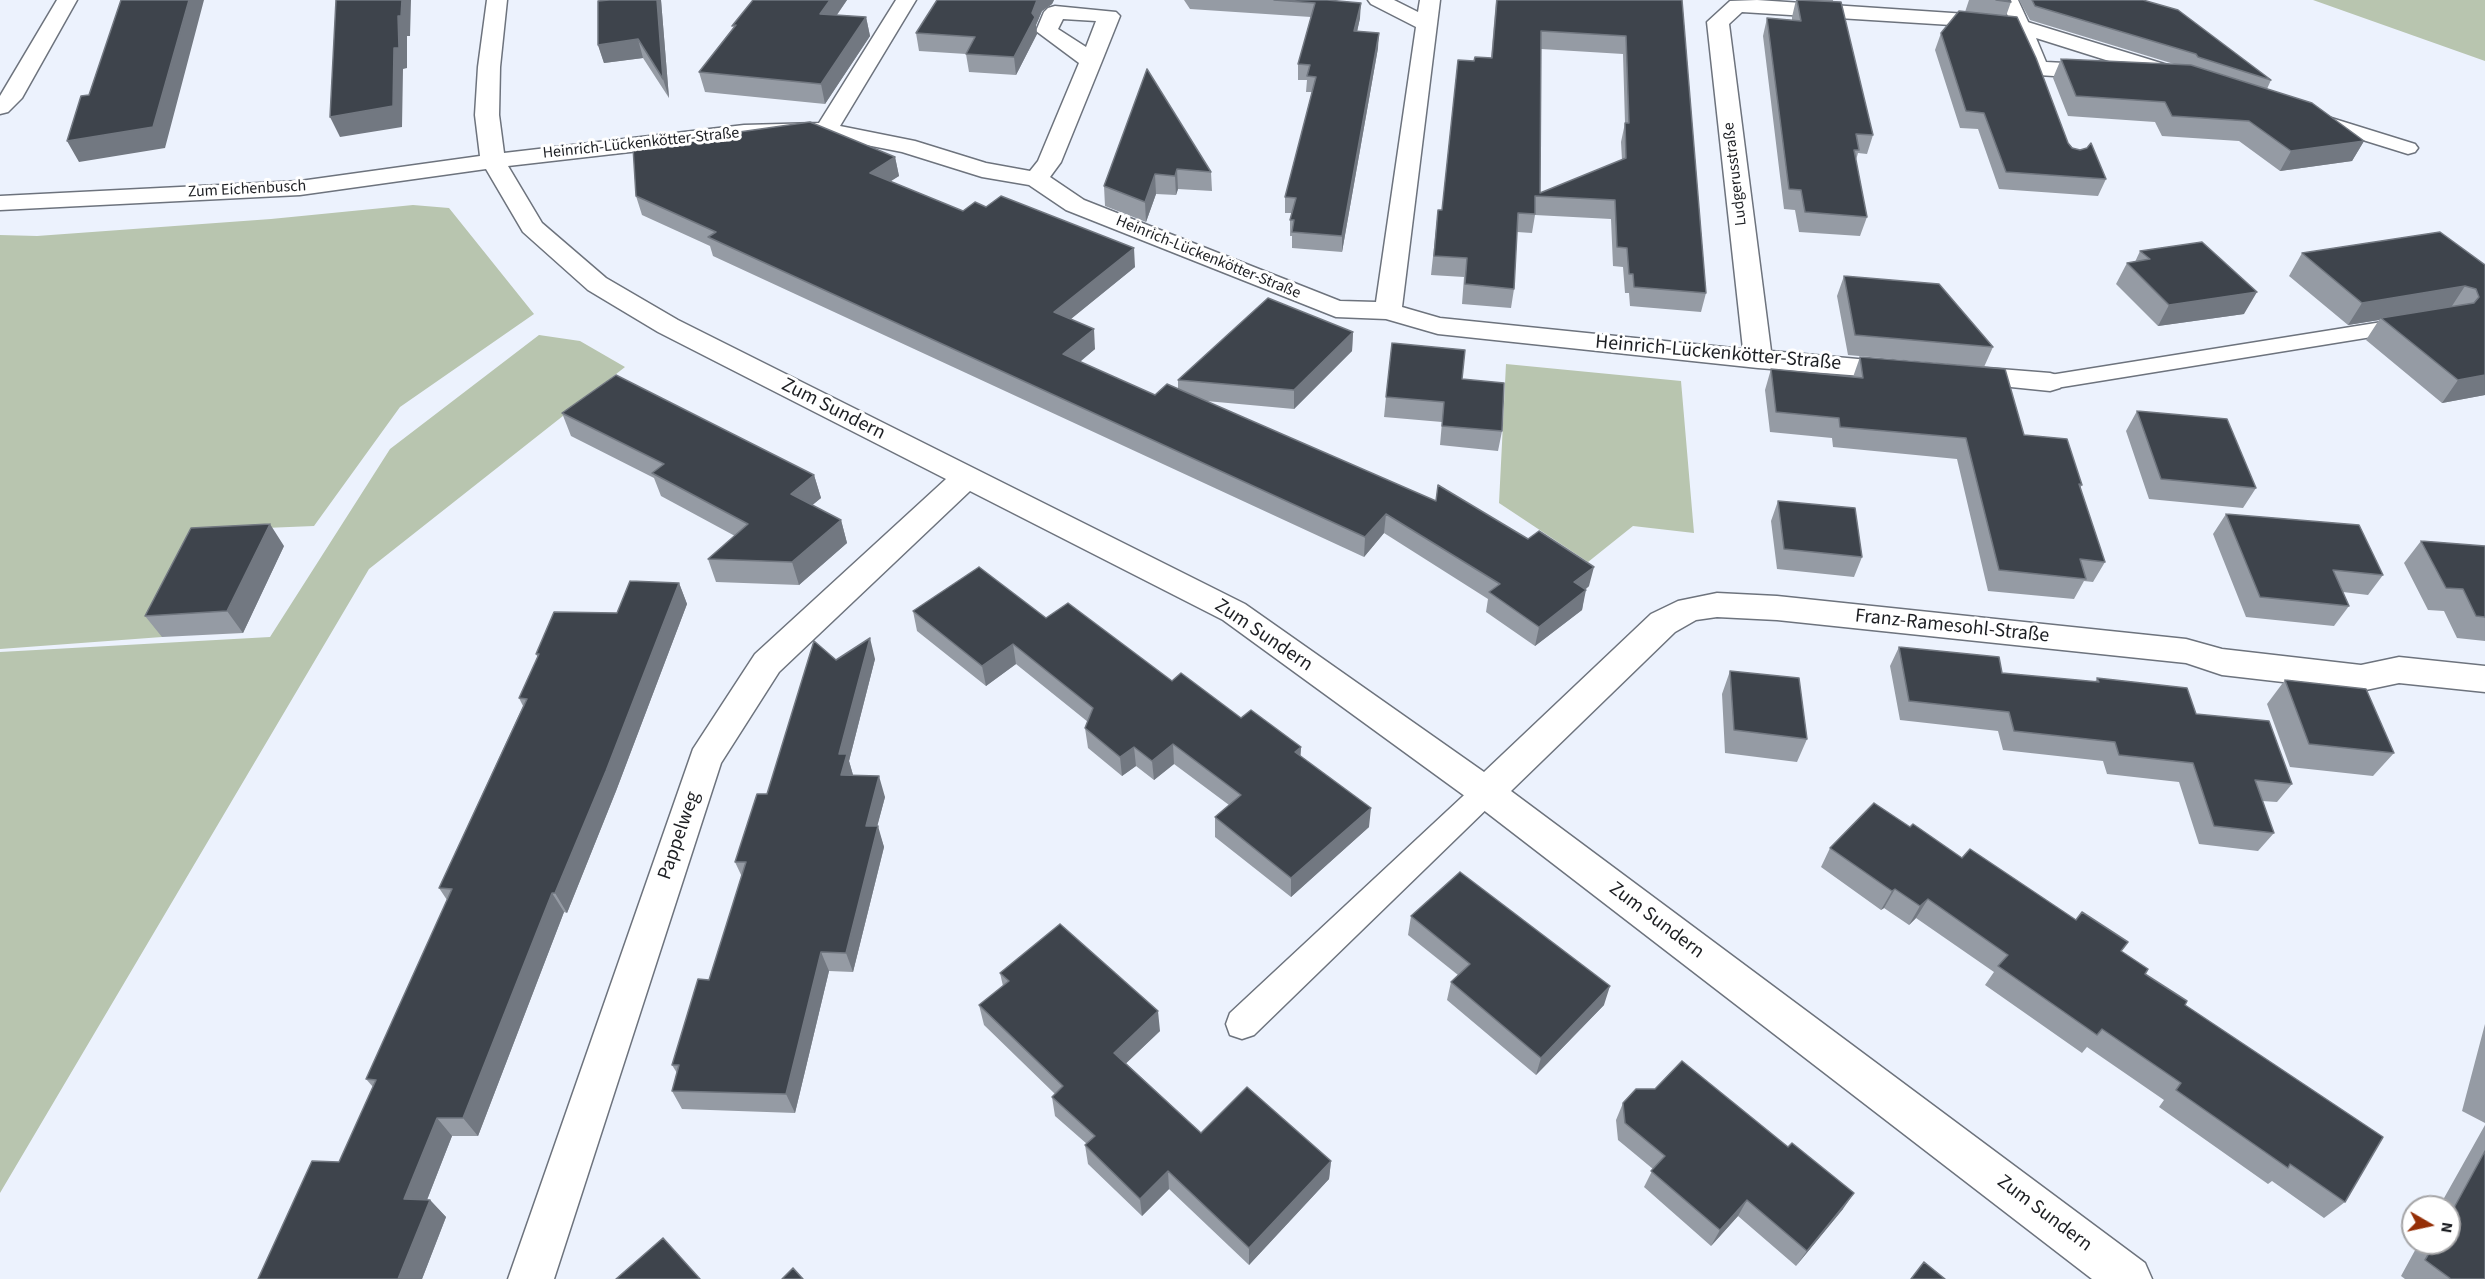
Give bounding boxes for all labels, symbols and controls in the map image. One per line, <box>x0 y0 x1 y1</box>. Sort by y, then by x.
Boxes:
street label: Ludgerusstraße <box>1720 121 1752 227</box>
street label: Heinrich-Lückenkötter-Straße <box>542 124 740 164</box>
street label: Zum Eichenbusch <box>187 177 307 203</box>
street label: Heinrich-Lückenkötter-Straße <box>1113 212 1303 304</box>
street label: Heinrich-Lückenkötter-Straße <box>1594 331 1842 377</box>
street label: Zum Sundern <box>777 374 889 446</box>
street label: Zum Sundern <box>1209 594 1317 678</box>
street label: Franz-Ramesohl-Straße <box>1854 605 2050 649</box>
street label: Pappelweg <box>654 789 706 883</box>
street label: Zum Sundern <box>1604 877 1708 965</box>
street label: Zum Sundern <box>1992 1170 2096 1258</box>
north arrow <box>2401 1195 2461 1255</box>
text: N <box>2435 1221 2459 1234</box>

